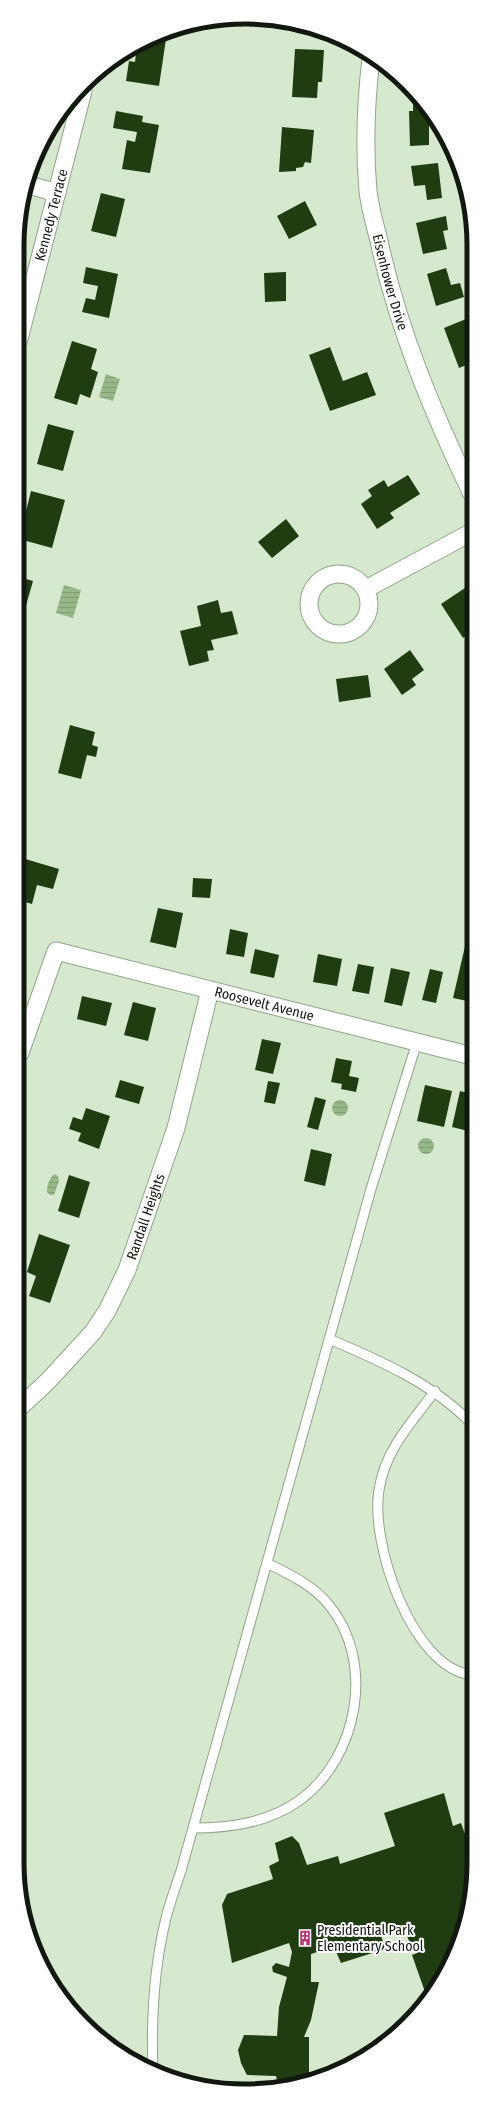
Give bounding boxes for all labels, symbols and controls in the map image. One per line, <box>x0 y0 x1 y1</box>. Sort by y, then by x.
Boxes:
street label: Kennedy Terrace <box>31 167 72 263</box>
street label: Eisenhower Drive <box>369 232 411 333</box>
street label: Roosevelt Avenue <box>213 983 316 1025</box>
street label: Randall Heights <box>123 1171 169 1262</box>
place label: Presidential Park Elementary School <box>317 1922 424 1955</box>
building icon: Presidential Park Elementary School <box>296 1929 314 1947</box>

